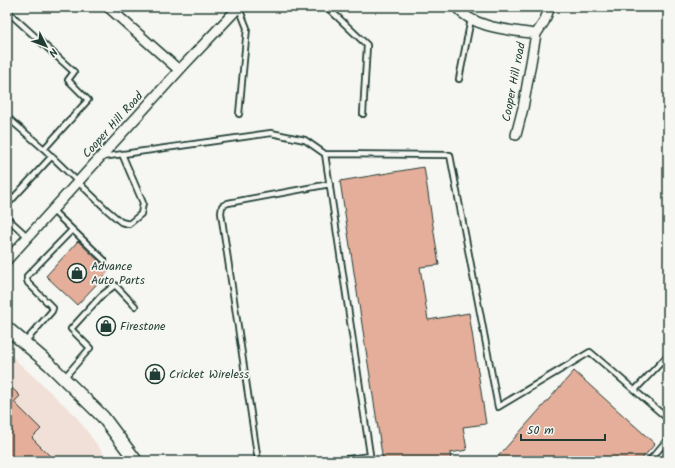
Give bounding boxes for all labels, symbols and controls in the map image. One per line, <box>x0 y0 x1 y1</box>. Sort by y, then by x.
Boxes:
north arrow <box>26 26 66 66</box>
street label: Cooper Hill road <box>497 40 531 123</box>
text: N <box>44 43 62 61</box>
street label: Cooper Hill Road <box>78 87 149 162</box>
place label: Advance Auto Parts <box>91 257 145 290</box>
shop icon: Advance Auto Parts <box>66 262 88 284</box>
shop icon: Firestone <box>95 315 117 337</box>
place label: Firestone <box>120 317 166 336</box>
shop icon: Cricket Wireless <box>144 363 166 385</box>
place label: Cricket Wireless <box>169 365 249 384</box>
scale bar <box>521 416 605 442</box>
text: 50 m <box>527 421 554 440</box>

